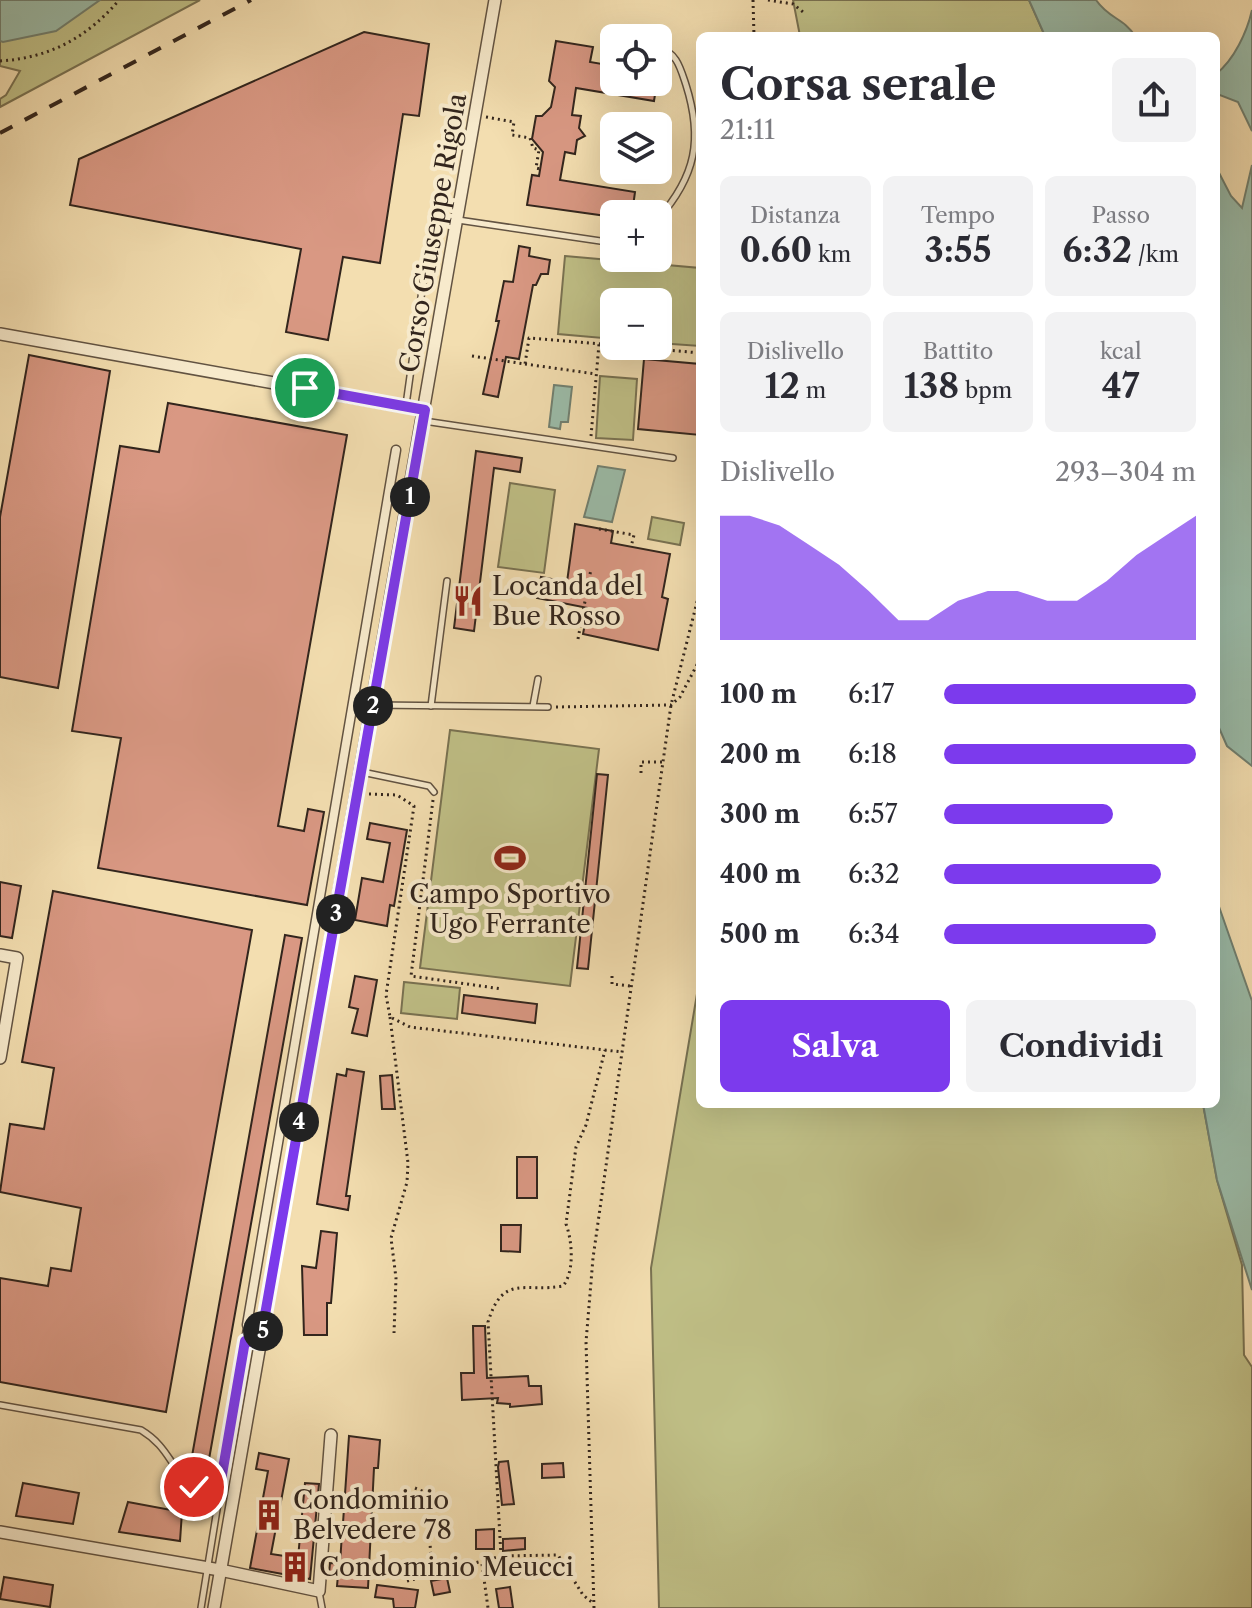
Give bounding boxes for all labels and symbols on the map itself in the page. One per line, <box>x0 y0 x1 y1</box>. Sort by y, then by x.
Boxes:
street label: Corso Giuseppe Rigola <box>393 90 473 375</box>
pin <box>271 354 339 422</box>
pin: 1 <box>390 477 430 517</box>
place label: Locanda del Bue Rosso <box>492 570 643 632</box>
restaurant icon: Locanda del Bue Rosso <box>451 584 485 618</box>
pin: 2 <box>353 686 393 726</box>
sports icon: Campo Sportivo Ugo Ferrante <box>493 841 527 875</box>
place label: Campo Sportivo Ugo Ferrante <box>409 878 611 940</box>
pin: 3 <box>316 894 356 934</box>
pin: 4 <box>279 1102 319 1142</box>
pin: 5 <box>243 1311 283 1351</box>
pin <box>160 1453 228 1521</box>
place label: Condominio Belvedere 78 <box>293 1484 452 1546</box>
building icon: Condominio Belvedere 78 <box>252 1498 286 1532</box>
building icon: Condominio Meucci <box>278 1550 312 1584</box>
place label: Condominio Meucci <box>319 1551 574 1583</box>

